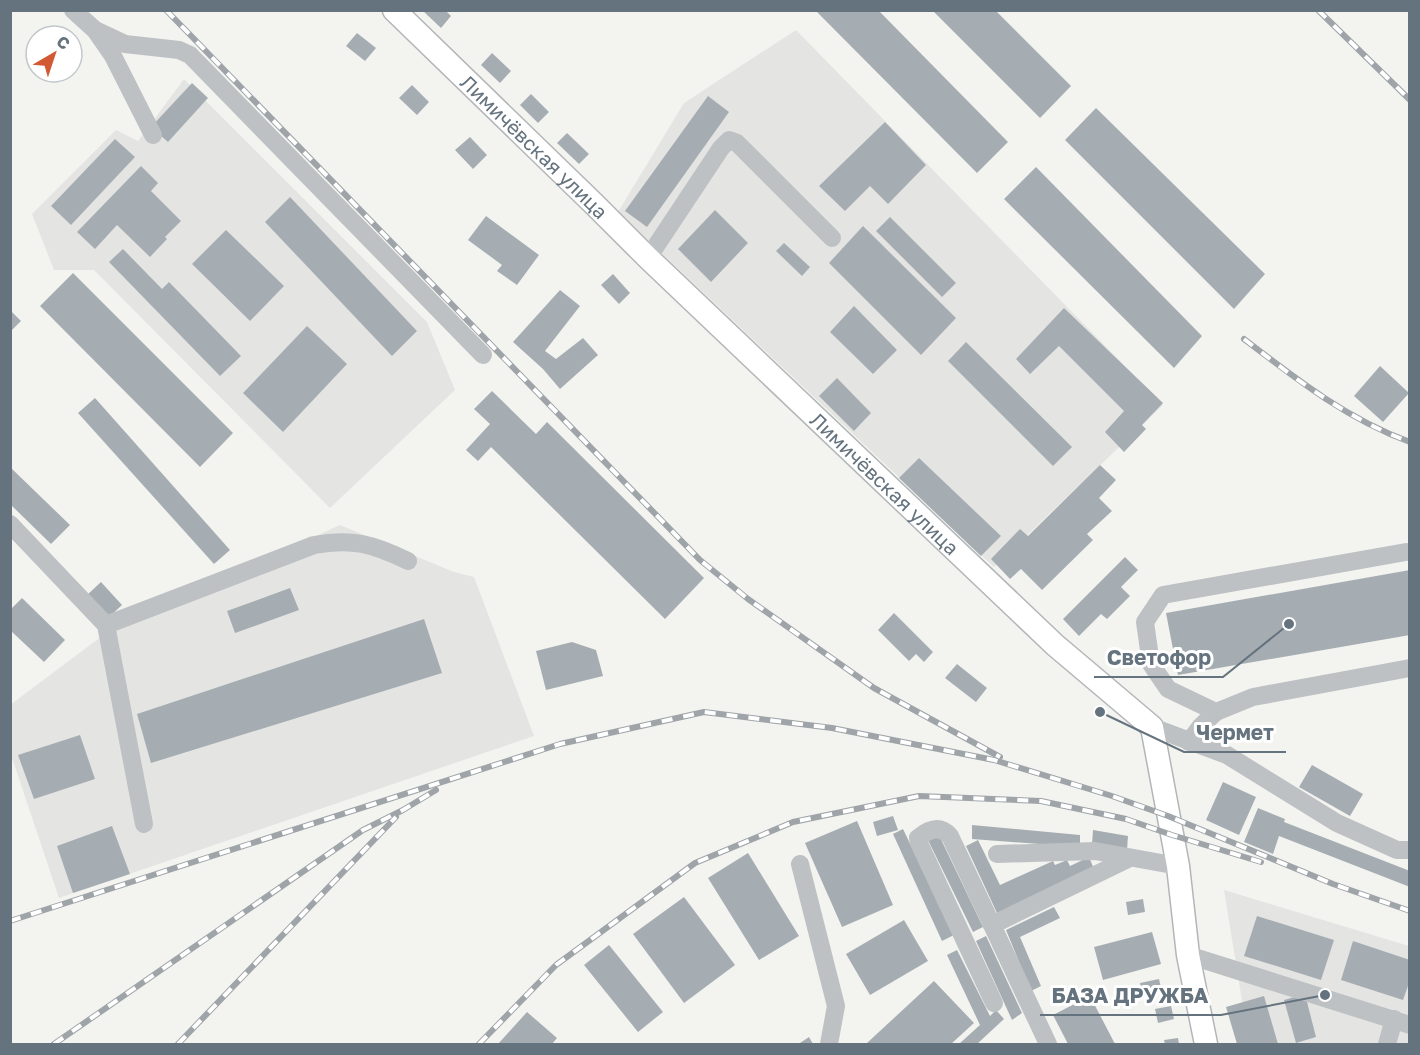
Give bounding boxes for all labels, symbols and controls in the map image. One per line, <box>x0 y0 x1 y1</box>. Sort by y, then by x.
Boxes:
north arrow <box>24 24 84 84</box>
text: С <box>53 31 74 54</box>
street label: Лимичёвская улица <box>456 70 613 223</box>
street label: Лимичёвская улица <box>806 407 964 559</box>
callout: Светофор <box>1094 638 1223 677</box>
text: Светофор <box>1107 644 1211 670</box>
callout: Чермет <box>1184 713 1286 752</box>
text: Чермет <box>1196 719 1274 745</box>
callout: БАЗА ДРУЖБА <box>1040 976 1221 1015</box>
text: БАЗА ДРУЖБА <box>1052 982 1209 1008</box>

